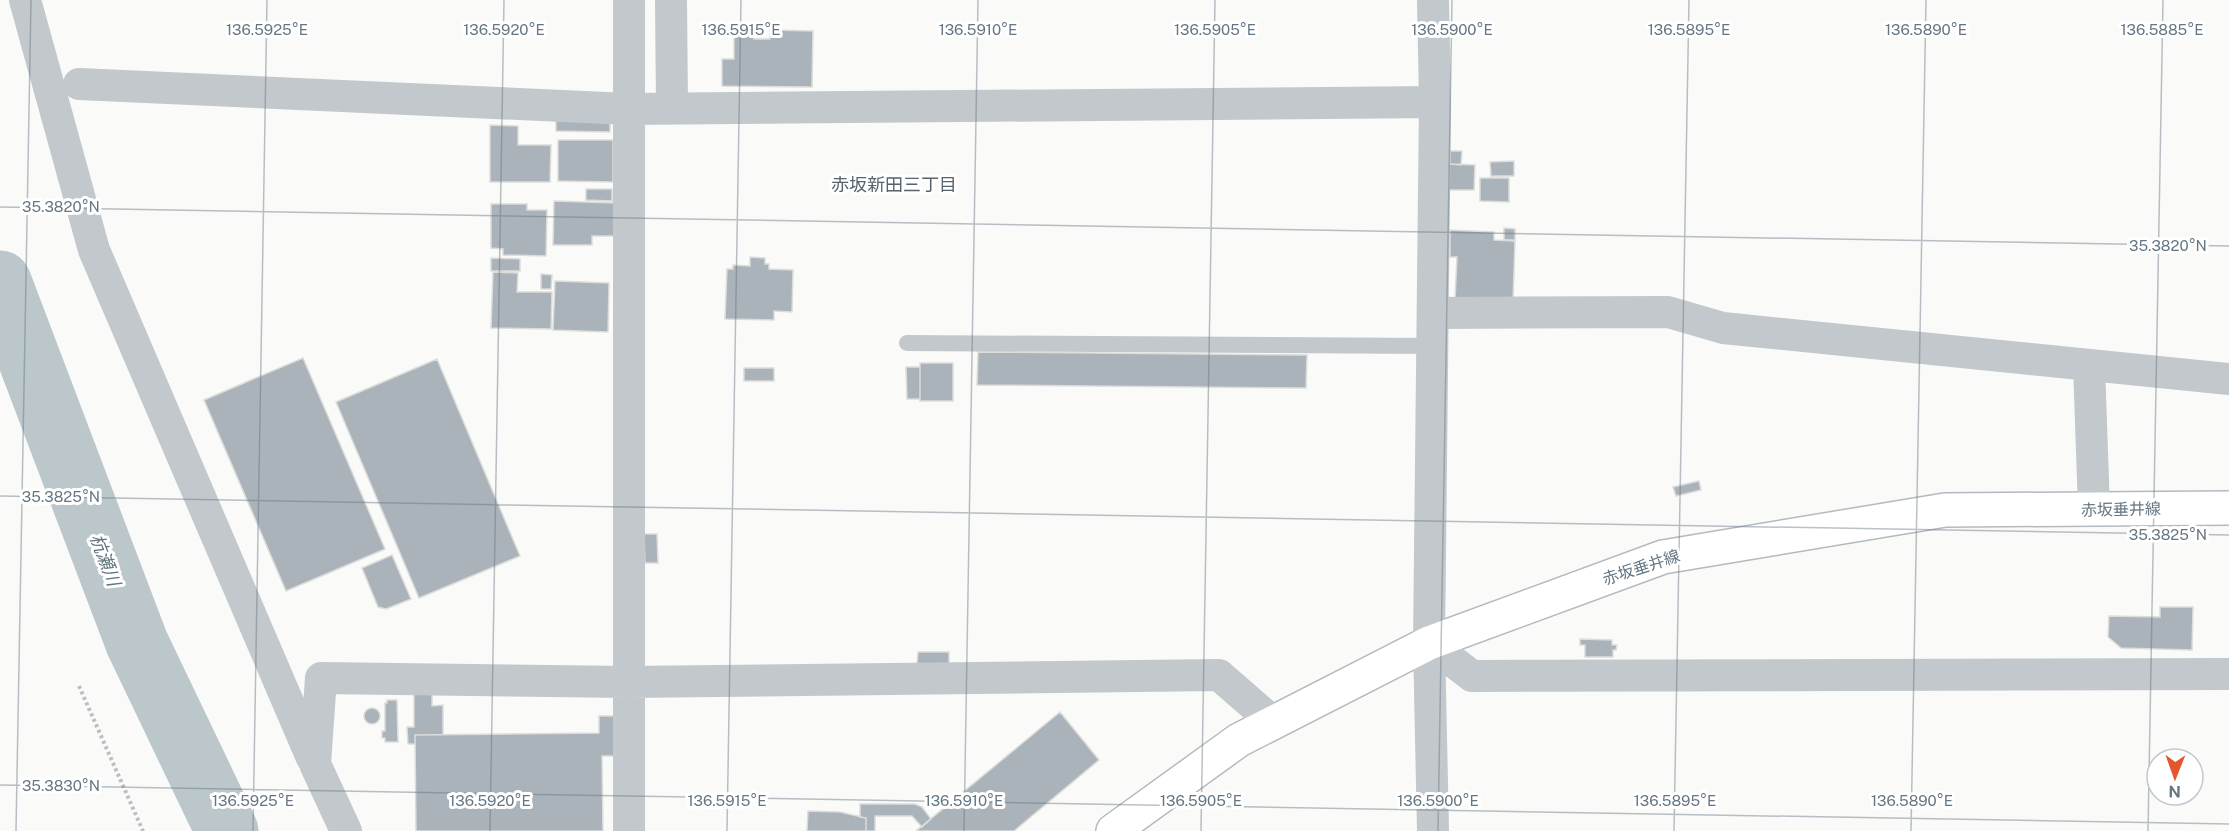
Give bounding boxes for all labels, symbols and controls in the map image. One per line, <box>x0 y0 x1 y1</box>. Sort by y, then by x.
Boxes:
text: 136.5925°E <box>226 21 308 38</box>
text: 136.5920°E <box>463 21 545 38</box>
text: 136.5915°E <box>701 21 781 38</box>
text: 136.5910°E <box>939 21 1017 38</box>
text: 136.5905°E <box>1174 21 1256 38</box>
text: 136.5900°E <box>1411 21 1493 38</box>
text: 136.5895°E <box>1648 21 1730 38</box>
text: 136.5890°E <box>1885 21 1967 38</box>
text: 136.5885°E <box>2121 21 2203 38</box>
district label: 赤坂新田三丁目 <box>831 174 957 195</box>
text: 35.3820°N <box>22 198 100 215</box>
text: 35.3820°N <box>2129 237 2207 254</box>
text: 35.3825°N <box>22 488 100 505</box>
street label: 赤坂垂井線 <box>2081 499 2161 520</box>
text: 35.3825°N <box>2129 526 2207 543</box>
water label: 杭瀬川 <box>86 531 126 591</box>
street label: 赤坂垂井線 <box>1600 546 1682 589</box>
north arrow <box>2145 747 2205 807</box>
text: 35.3830°N <box>22 777 100 794</box>
text: N <box>2168 782 2181 801</box>
text: 136.5925°E <box>212 792 294 809</box>
text: 136.5920°E <box>449 792 531 809</box>
text: 136.5915°E <box>687 792 767 809</box>
text: 136.5910°E <box>925 792 1003 809</box>
text: 136.5905°E <box>1160 792 1242 809</box>
text: 136.5900°E <box>1397 792 1479 809</box>
text: 136.5895°E <box>1634 792 1716 809</box>
text: 136.5890°E <box>1871 792 1953 809</box>

